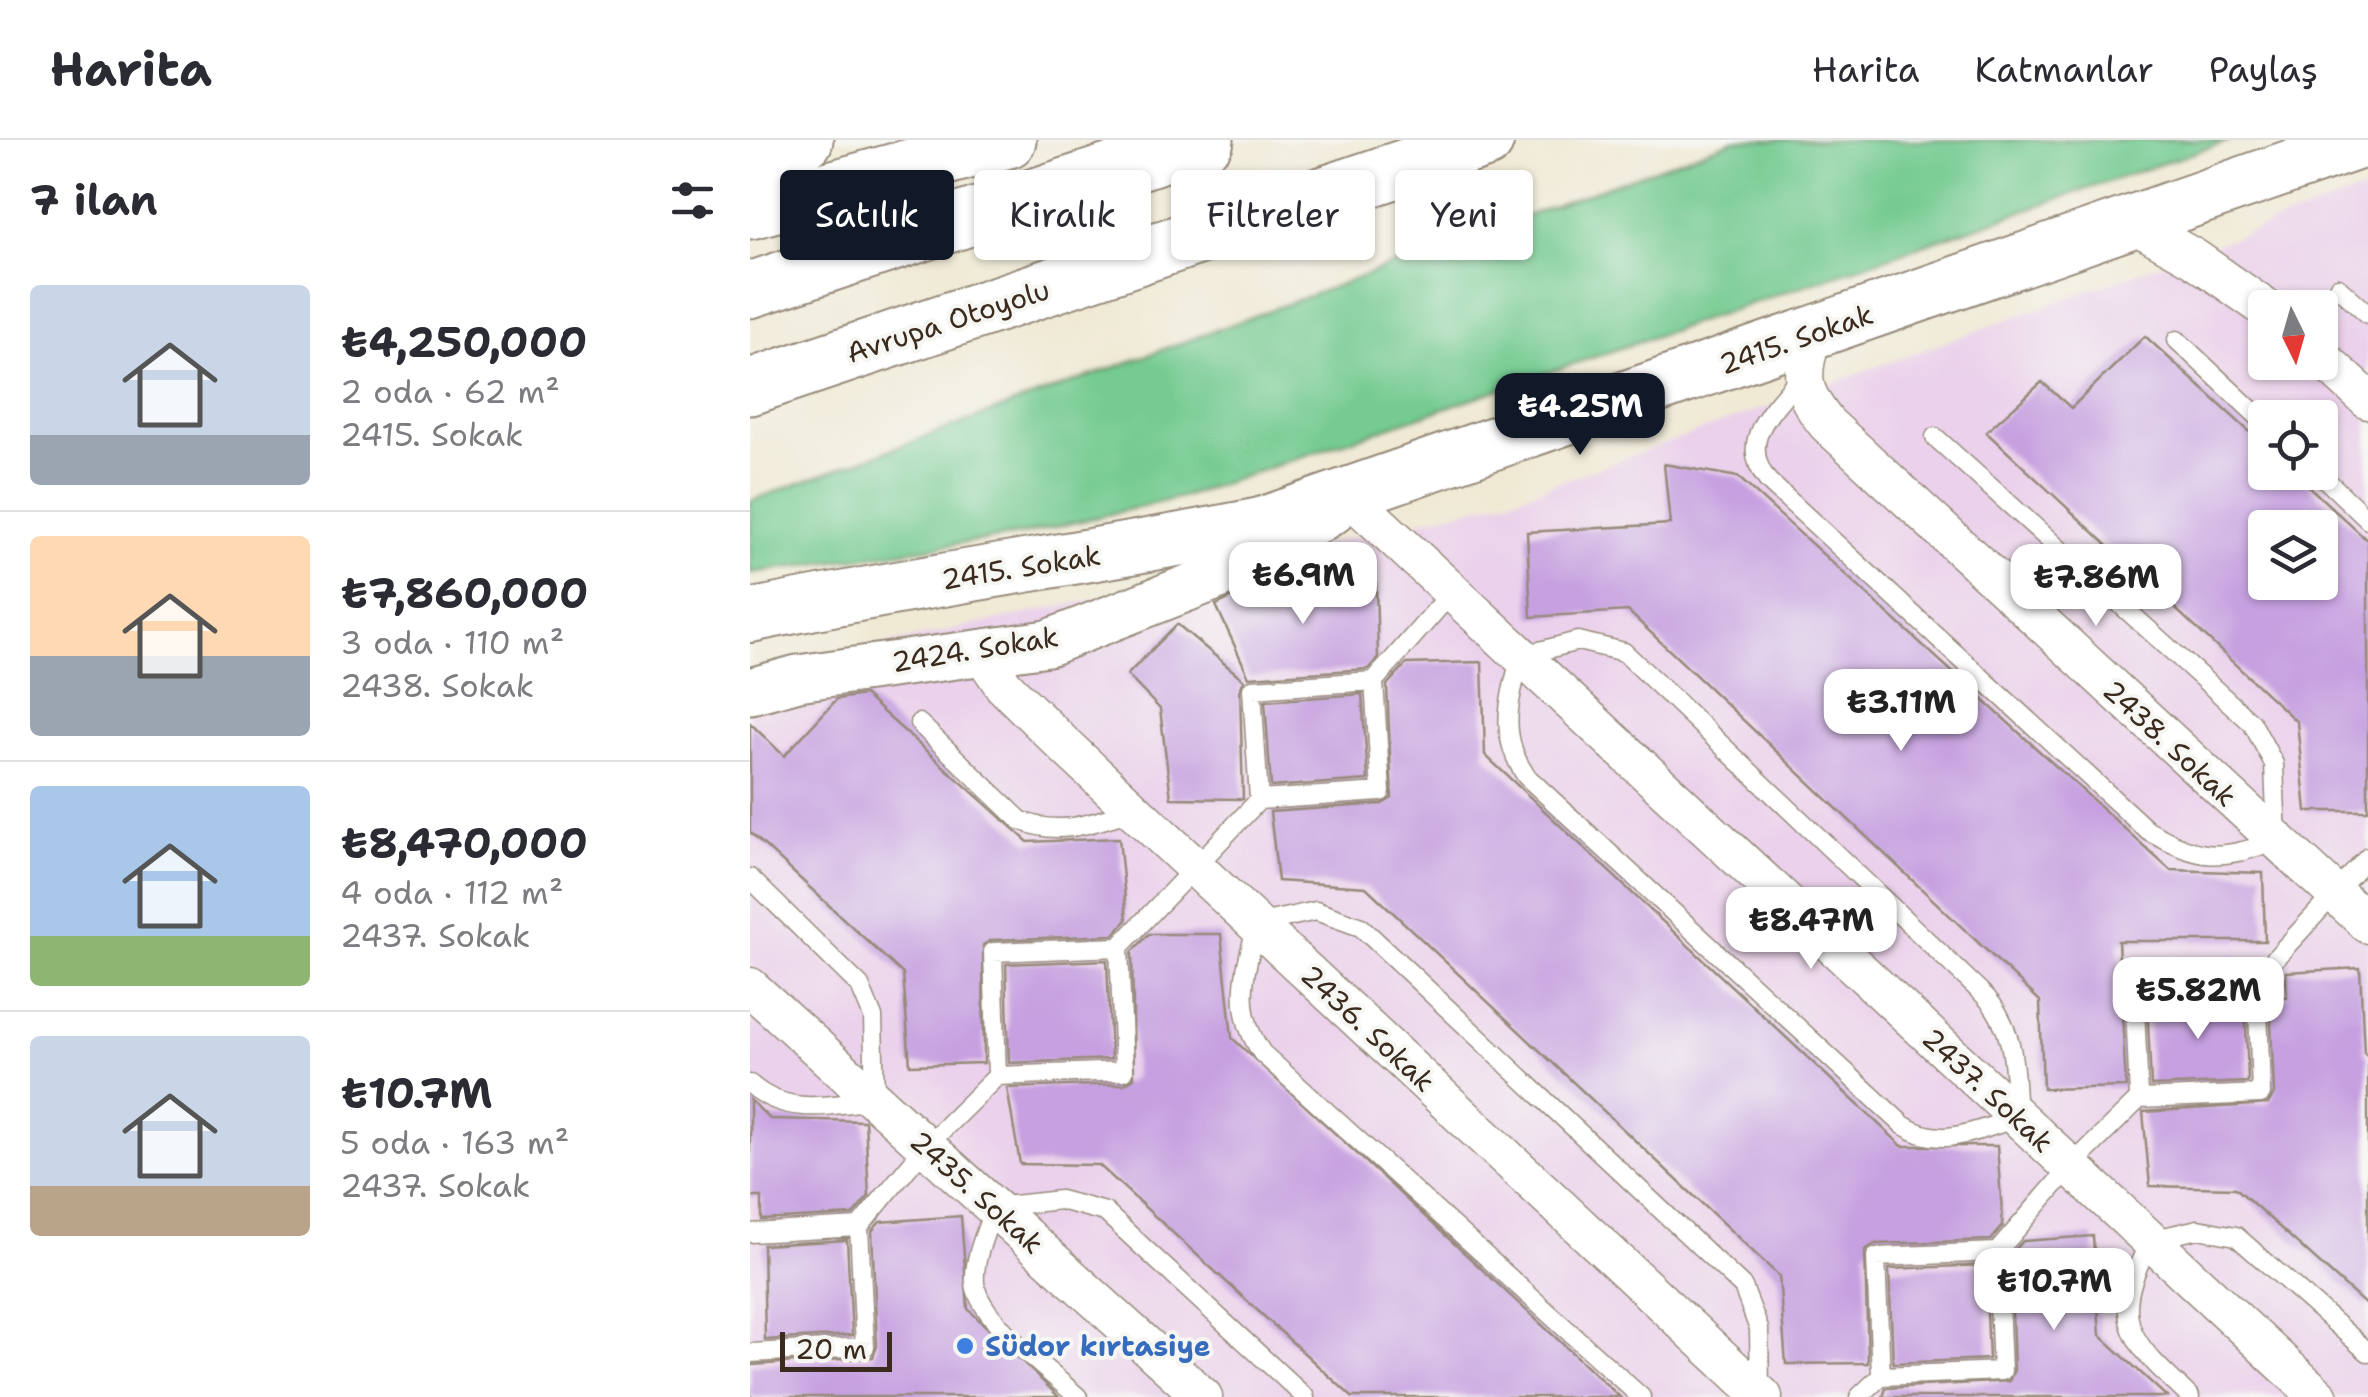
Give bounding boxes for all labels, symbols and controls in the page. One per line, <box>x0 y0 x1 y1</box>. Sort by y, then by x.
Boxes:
text: Harita <box>50 37 212 101</box>
text: Harita <box>1812 46 1920 93</box>
text: Katmanlar <box>1975 46 2154 93</box>
text: Paylaş <box>2209 46 2318 93</box>
chip: Satılık <box>780 170 954 260</box>
chip: Kiralık <box>974 170 1151 260</box>
chip: Filtreler <box>1171 170 1375 260</box>
chip: Yeni <box>1395 170 1533 260</box>
text: 7 ilan <box>30 172 158 228</box>
icon: filters <box>665 173 720 228</box>
street label: Avrupa Otoyolu <box>842 270 1054 372</box>
north arrow <box>2248 290 2338 380</box>
map controls <box>2248 290 2338 600</box>
street label: 2415. Sokak <box>1714 295 1878 383</box>
text: ₺4,250,000 <box>340 314 587 370</box>
icon: home <box>110 325 230 445</box>
text: 2 oda · 62 m² <box>340 370 560 413</box>
pin: ₺4.25M <box>1499 373 1661 458</box>
text: ₺4.25M <box>1517 384 1643 427</box>
button: locate <box>2248 400 2338 490</box>
text: 2415. Sokak <box>340 413 523 456</box>
button: layers <box>2248 510 2338 600</box>
street label: 2415. Sokak <box>939 536 1103 598</box>
pin: ₺6.9M <box>1233 542 1373 627</box>
pin: ₺7.86M <box>2015 544 2177 629</box>
text: ₺6.9M <box>1251 553 1355 596</box>
text: ₺7.86M <box>2032 555 2160 598</box>
text: ₺7,860,000 <box>340 565 588 621</box>
icon: home <box>110 576 230 696</box>
street label: 2424. Sokak <box>889 617 1061 681</box>
text: 3 oda · 110 m² <box>340 621 564 664</box>
text: 2438. Sokak <box>340 664 534 707</box>
pin: ₺3.11M <box>1820 669 1982 754</box>
street label: 2438. Sokak <box>2095 671 2245 815</box>
text: ₺3.11M <box>1846 680 1956 723</box>
text: ₺8,470,000 <box>340 815 588 871</box>
icon: home <box>110 826 230 946</box>
text: 4 oda · 112 m² <box>340 871 563 914</box>
pin: ₺8.47M <box>1730 887 1892 972</box>
text: ₺8.47M <box>1748 898 1874 941</box>
text: 2437. Sokak <box>340 914 530 957</box>
street label: 2436. Sokak <box>1293 956 1443 1100</box>
pin: ₺5.82M <box>2117 957 2279 1042</box>
text: ₺5.82M <box>2135 968 2261 1011</box>
street label: 2437. Sokak <box>1914 1019 2062 1161</box>
text: ₺10.7M <box>340 1065 492 1121</box>
icon: home <box>110 1076 230 1196</box>
text: 5 oda · 163 m² <box>340 1121 569 1164</box>
street label: 2435. Sokak <box>902 1122 1052 1262</box>
text: 2437. Sokak <box>340 1164 530 1207</box>
pin: ₺10.7M <box>1973 1248 2135 1333</box>
text: ₺10.7M <box>1996 1259 2112 1302</box>
scale bar <box>780 1327 892 1372</box>
place label: Südor kırtasiye <box>985 1327 1211 1365</box>
text: 20 m <box>795 1330 867 1368</box>
marker: Südor kırtasiye <box>954 1335 976 1357</box>

